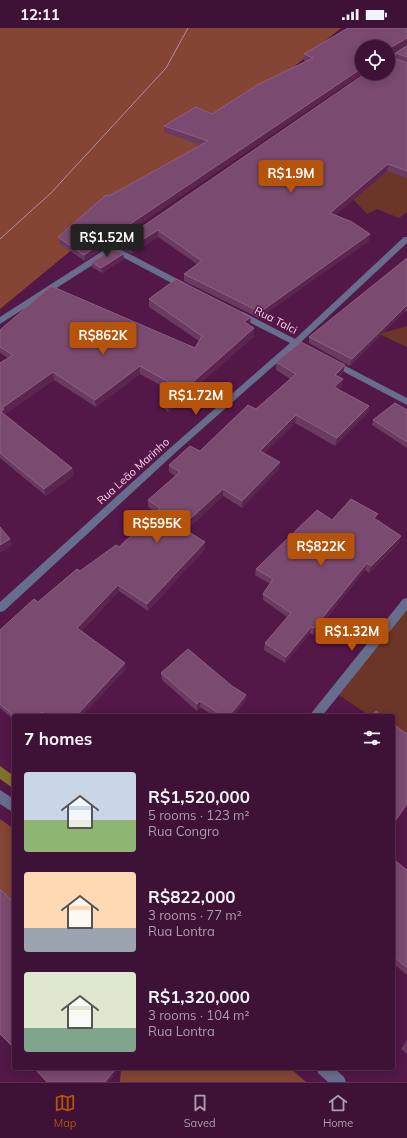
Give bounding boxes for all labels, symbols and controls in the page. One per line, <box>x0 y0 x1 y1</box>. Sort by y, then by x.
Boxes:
text: 12:11 <box>20 5 60 24</box>
map controls <box>355 40 395 80</box>
button: locate <box>355 40 395 80</box>
pin: R$1.9M <box>258 160 324 194</box>
text: R$1.9M <box>267 165 315 181</box>
pin: R$1.52M <box>70 224 144 258</box>
text: R$1.52M <box>80 229 134 245</box>
street label: Rua Talci <box>252 303 300 337</box>
pin: R$862K <box>70 322 136 356</box>
text: R$862K <box>79 327 127 343</box>
pin: R$1.72M <box>159 382 233 416</box>
text: R$1.72M <box>169 387 223 403</box>
street label: Rua Leão Marinho <box>94 435 172 507</box>
pin: R$595K <box>124 510 190 544</box>
text: R$595K <box>133 515 181 531</box>
pin: R$822K <box>288 533 354 567</box>
text: R$822K <box>297 538 345 554</box>
pin: R$1.32M <box>315 618 389 652</box>
text: R$1.32M <box>325 623 379 639</box>
icon: filters <box>361 727 383 749</box>
text: 7 homes <box>24 728 92 749</box>
text: R$1,520,000 <box>148 786 250 807</box>
icon: home <box>56 788 104 836</box>
text: 5 rooms · 123 m² <box>148 807 249 823</box>
text: Rua Congro <box>148 823 219 839</box>
text: R$822,000 <box>148 886 236 907</box>
icon: home <box>56 888 104 936</box>
text: 3 rooms · 77 m² <box>148 907 242 923</box>
text: Rua Lontra <box>148 923 215 939</box>
text: R$1,320,000 <box>148 986 250 1007</box>
icon: home <box>56 988 104 1036</box>
text: 3 rooms · 104 m² <box>148 1007 249 1023</box>
text: Rua Lontra <box>148 1023 215 1039</box>
tab: Map <box>54 1092 76 1130</box>
tab: Saved <box>184 1092 216 1130</box>
tab: Home <box>323 1092 353 1130</box>

